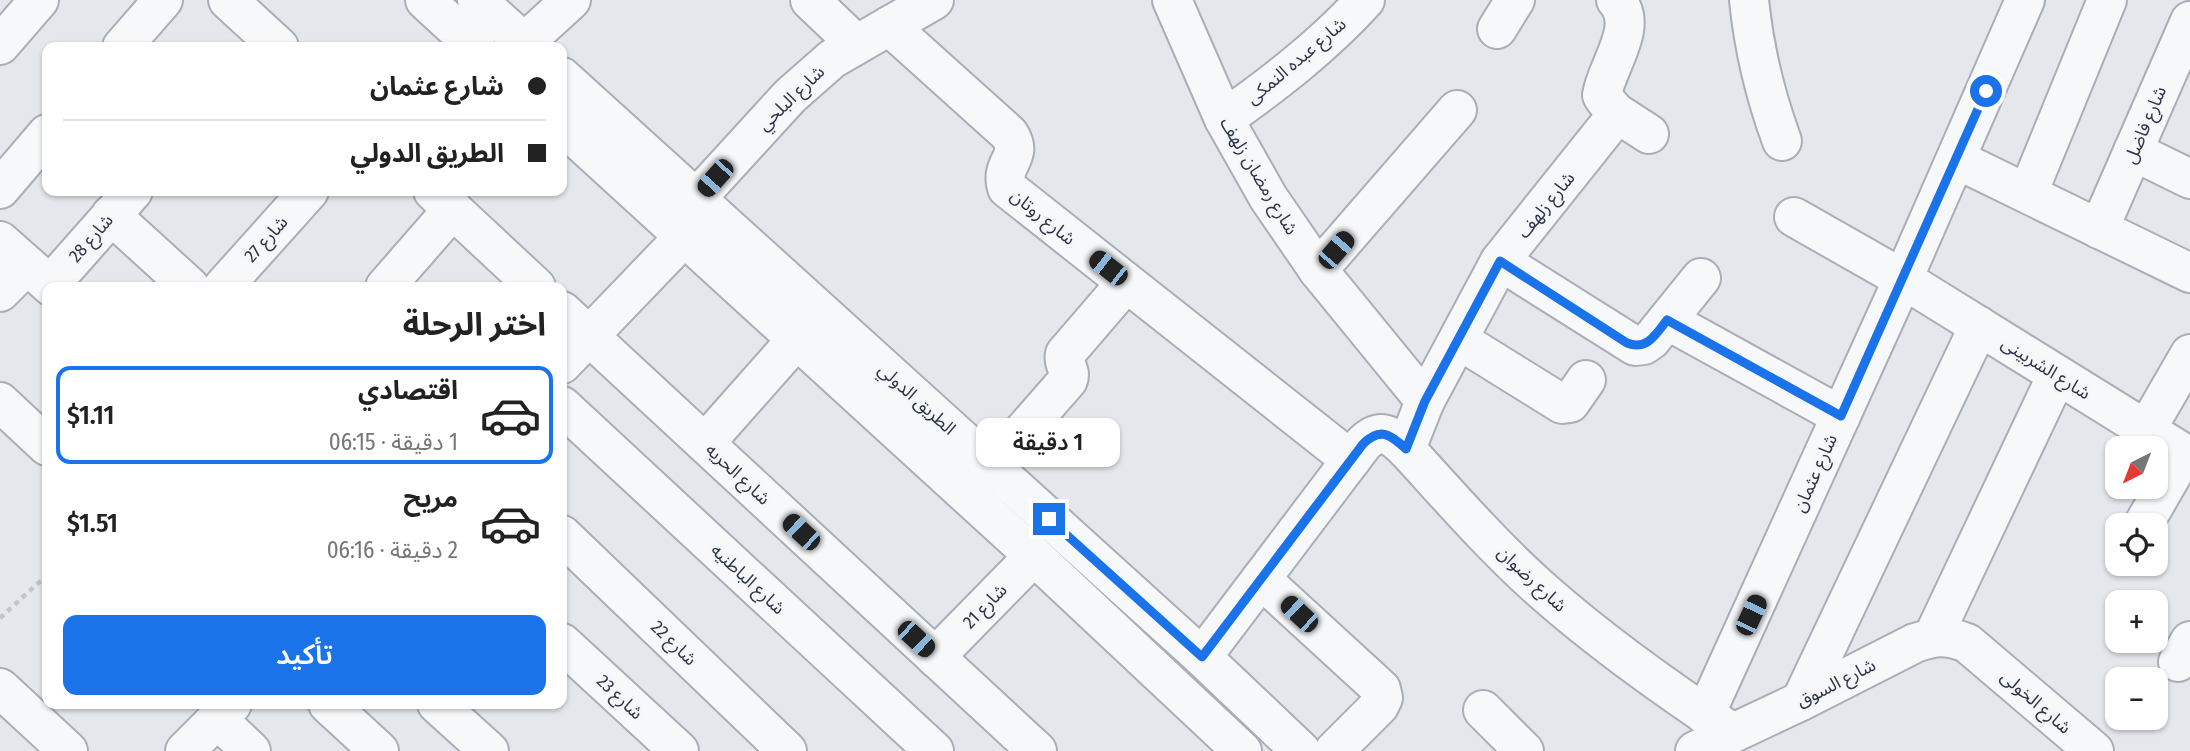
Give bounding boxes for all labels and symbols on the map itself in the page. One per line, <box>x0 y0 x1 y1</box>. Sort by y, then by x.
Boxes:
street label: شارع عبده النمكى <box>1242 13 1352 111</box>
street label: شارع البلحي <box>753 61 831 137</box>
route start <box>1970 75 2002 107</box>
street label: شارع فاضل <box>2119 83 2174 168</box>
street label: شارع رمضان زلهف <box>1213 113 1303 240</box>
car <box>694 155 737 201</box>
street label: شارع زلهف <box>1513 167 1582 245</box>
street label: شارع روتان <box>1004 184 1080 252</box>
street label: شارع 28 <box>64 210 120 268</box>
street label: شارع 27 <box>240 211 295 269</box>
car <box>1315 227 1358 273</box>
car <box>1085 247 1132 289</box>
street label: شارع الشربينى <box>1996 332 2095 407</box>
street label: الطريق الدولي <box>872 358 960 441</box>
callout: 1 دقيقة <box>977 418 1121 466</box>
street label: شارع عثمان <box>1788 431 1845 517</box>
north arrow <box>2105 436 2168 499</box>
street label: شارع الحريه <box>699 439 775 512</box>
route end <box>1033 503 1065 535</box>
car <box>779 510 824 554</box>
street label: شارع الباطنيه <box>704 539 790 621</box>
street label: شارع رضوان <box>1491 541 1571 619</box>
street label: شارع 21 <box>958 579 1014 635</box>
car <box>1277 592 1322 636</box>
car <box>1733 592 1770 638</box>
street label: شارع 22 <box>644 616 701 672</box>
car <box>894 617 939 661</box>
street label: شارع السوق <box>1793 654 1881 715</box>
street label: شارع الخولى <box>1994 665 2076 741</box>
street label: شارع 23 <box>590 670 648 726</box>

